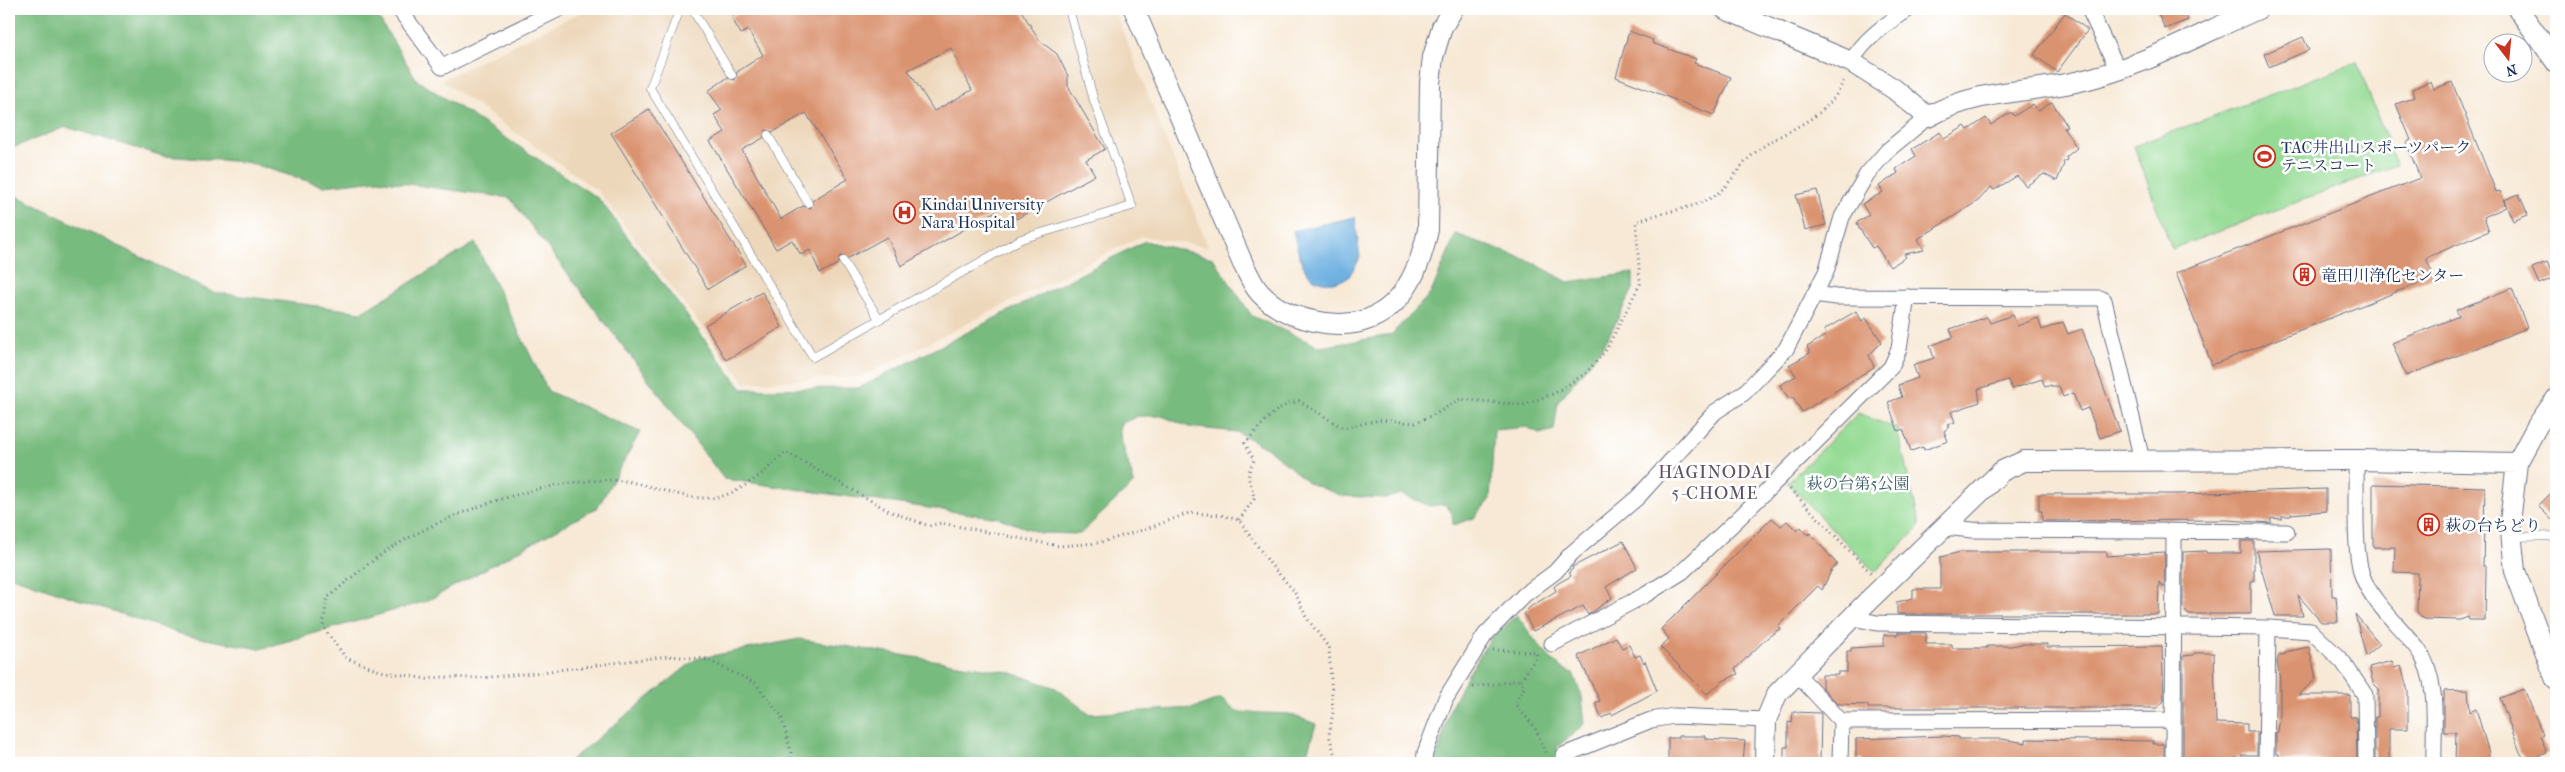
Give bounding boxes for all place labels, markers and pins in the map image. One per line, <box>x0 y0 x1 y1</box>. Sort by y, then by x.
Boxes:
place label: TAC井出山スポーツパーク テニスコート <box>2281 138 2471 175</box>
sports icon: TAC井出山スポーツパーク テニスコート <box>2253 144 2277 168</box>
place label: Kindai University Nara Hospital <box>921 195 1045 232</box>
hospital icon: Kindai University Nara Hospital <box>893 201 917 225</box>
building icon: 竜田川浄化センター <box>2293 263 2317 287</box>
place label: 竜田川浄化センター <box>2321 266 2464 285</box>
building icon: 萩の台ちどり <box>2417 513 2441 537</box>
place label: 萩の台ちどり <box>2445 516 2541 535</box>

